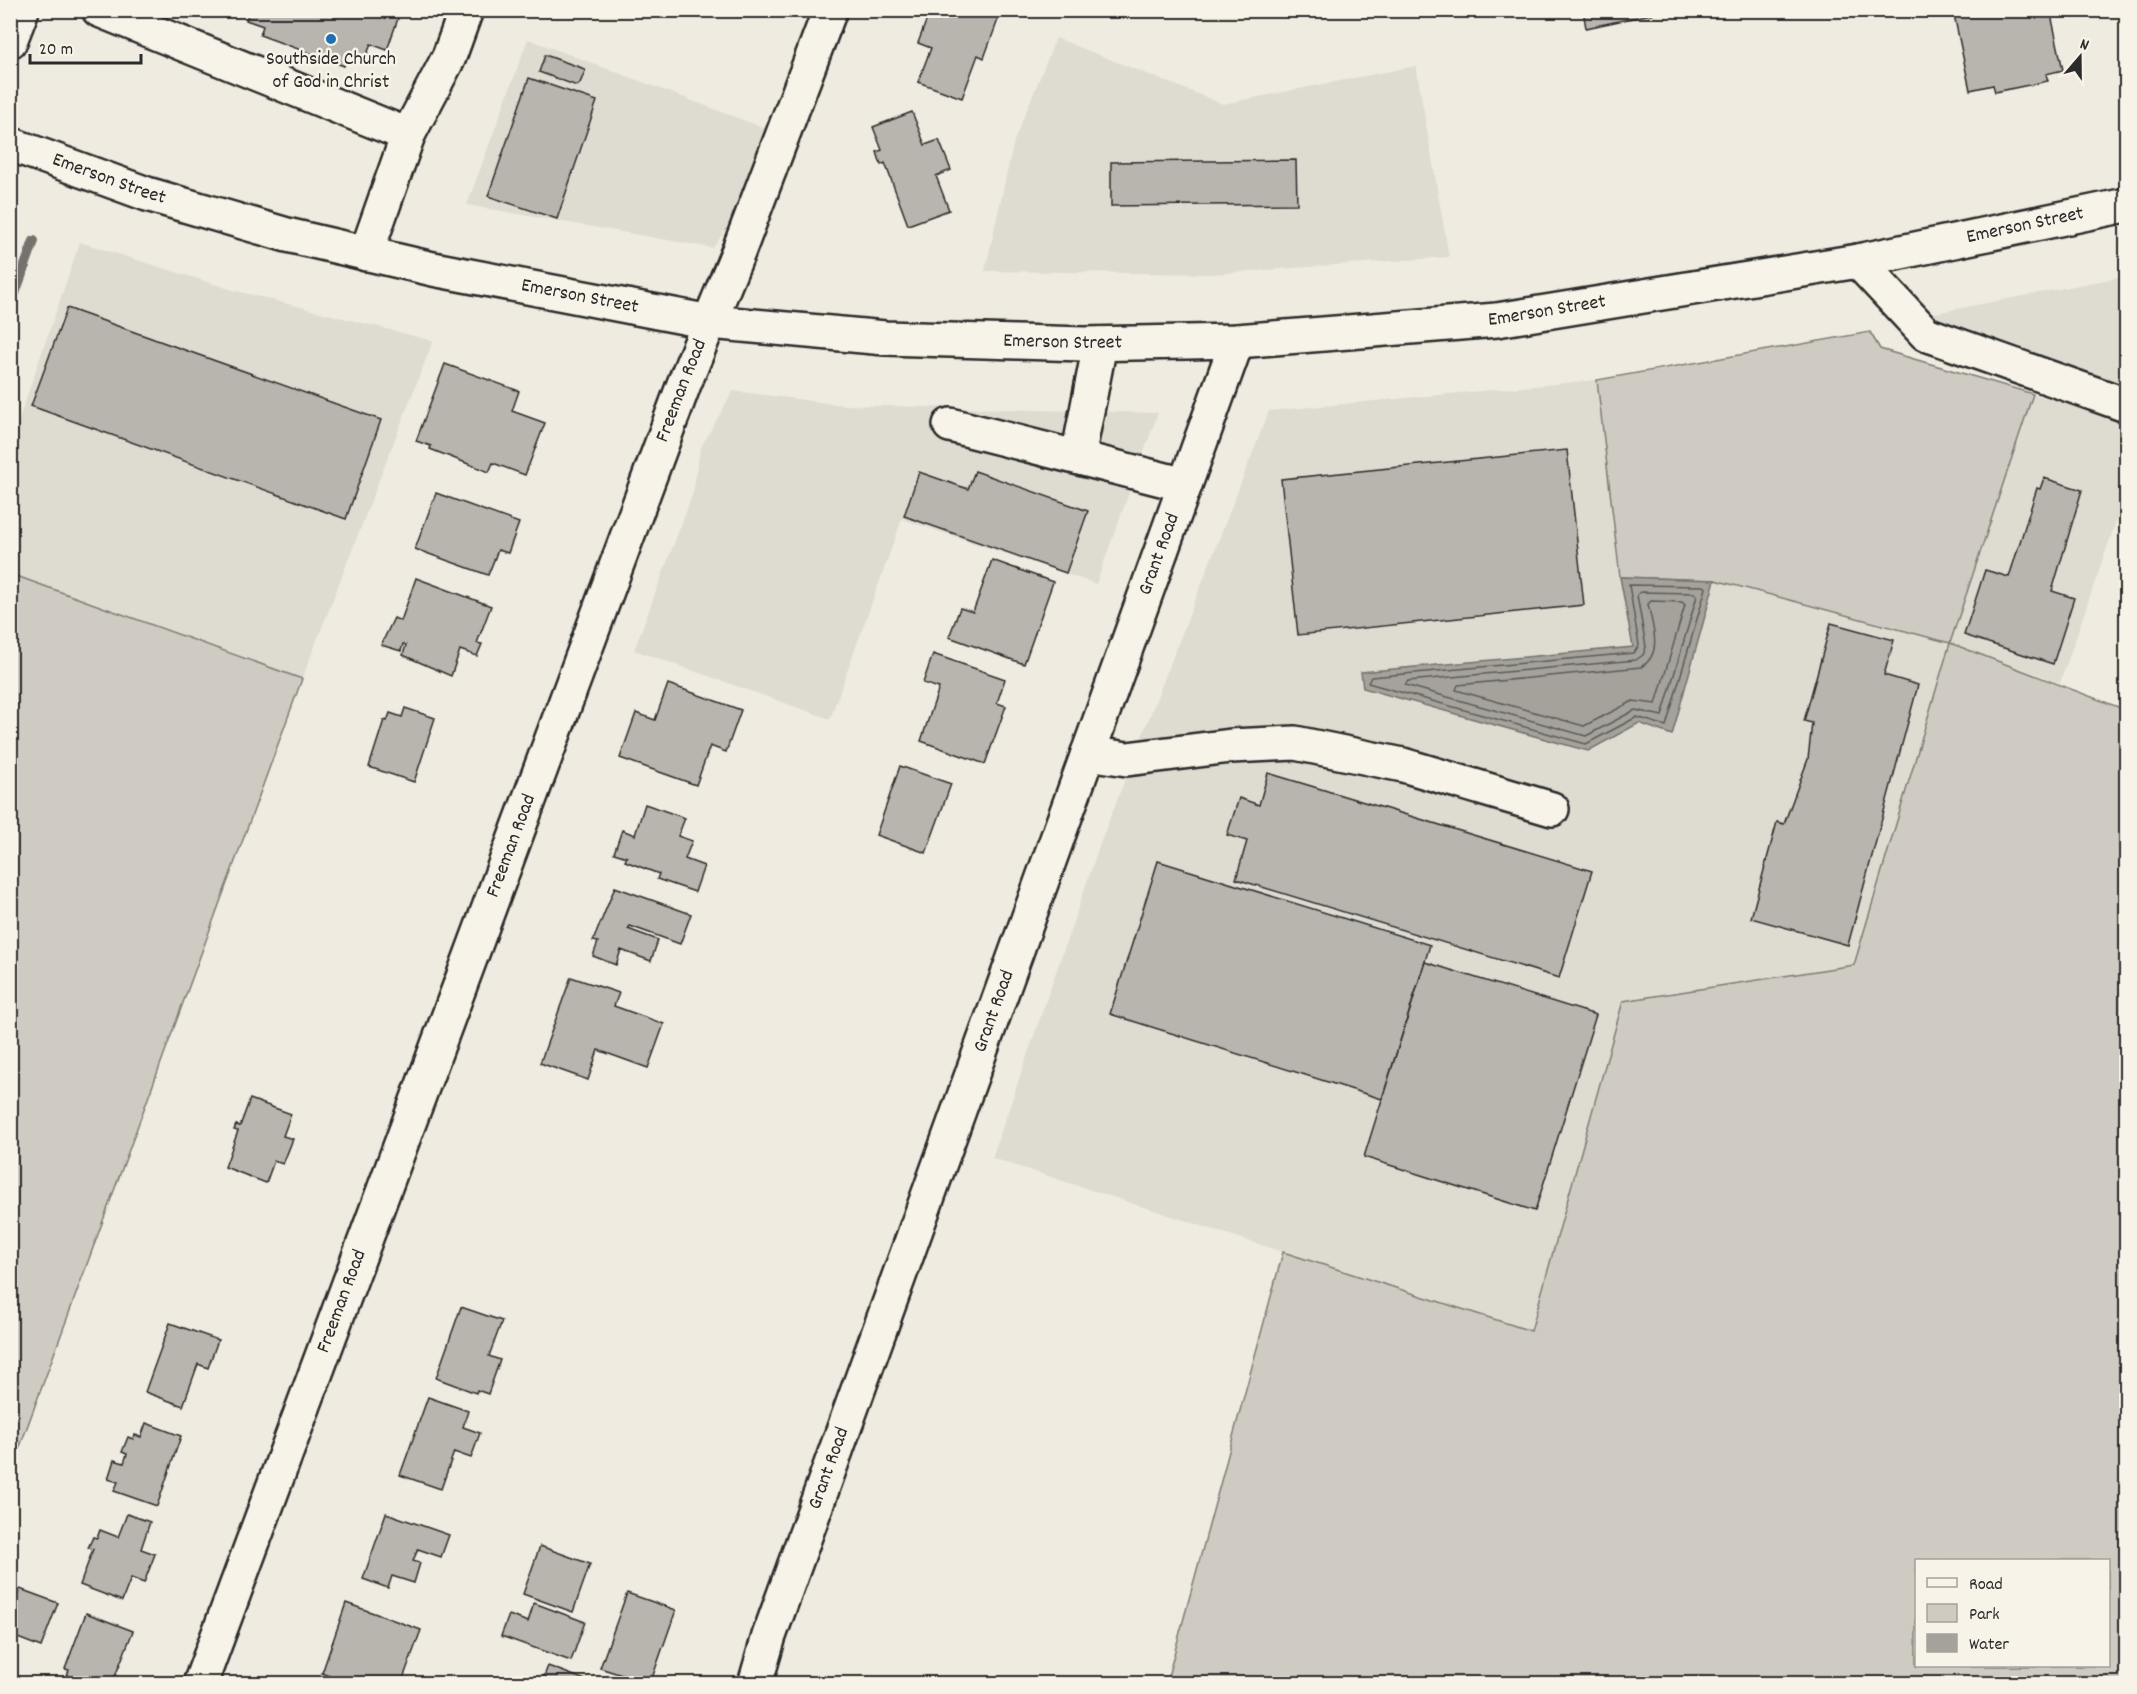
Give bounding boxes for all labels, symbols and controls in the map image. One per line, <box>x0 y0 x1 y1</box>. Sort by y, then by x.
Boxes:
scale bar <box>30 27 141 65</box>
north arrow <box>2050 27 2110 87</box>
marker: Southside Church of God in Christ <box>324 32 338 46</box>
text: N <box>2077 33 2092 57</box>
text: 20 m <box>39 38 73 63</box>
place label: Southside Church of God in Christ <box>266 46 396 97</box>
street label: Emerson Street <box>48 146 169 213</box>
street label: Emerson Street <box>1964 200 2086 252</box>
street label: Emerson Street <box>519 272 641 322</box>
street label: Emerson Street <box>1487 288 1608 335</box>
street label: Emerson Street <box>1003 328 1122 358</box>
street label: Freeman Road <box>649 335 715 446</box>
street label: Grant Road <box>1132 509 1188 599</box>
street label: Freeman Road <box>480 791 544 902</box>
street label: Grant Road <box>967 967 1022 1057</box>
street label: Freeman Road <box>310 1246 374 1357</box>
street label: Grant Road <box>802 1424 857 1514</box>
legend <box>1915 1559 2110 1667</box>
text: Road <box>1969 1573 2003 1598</box>
text: Park <box>1969 1603 2000 1628</box>
text: Water <box>1969 1633 2009 1658</box>

